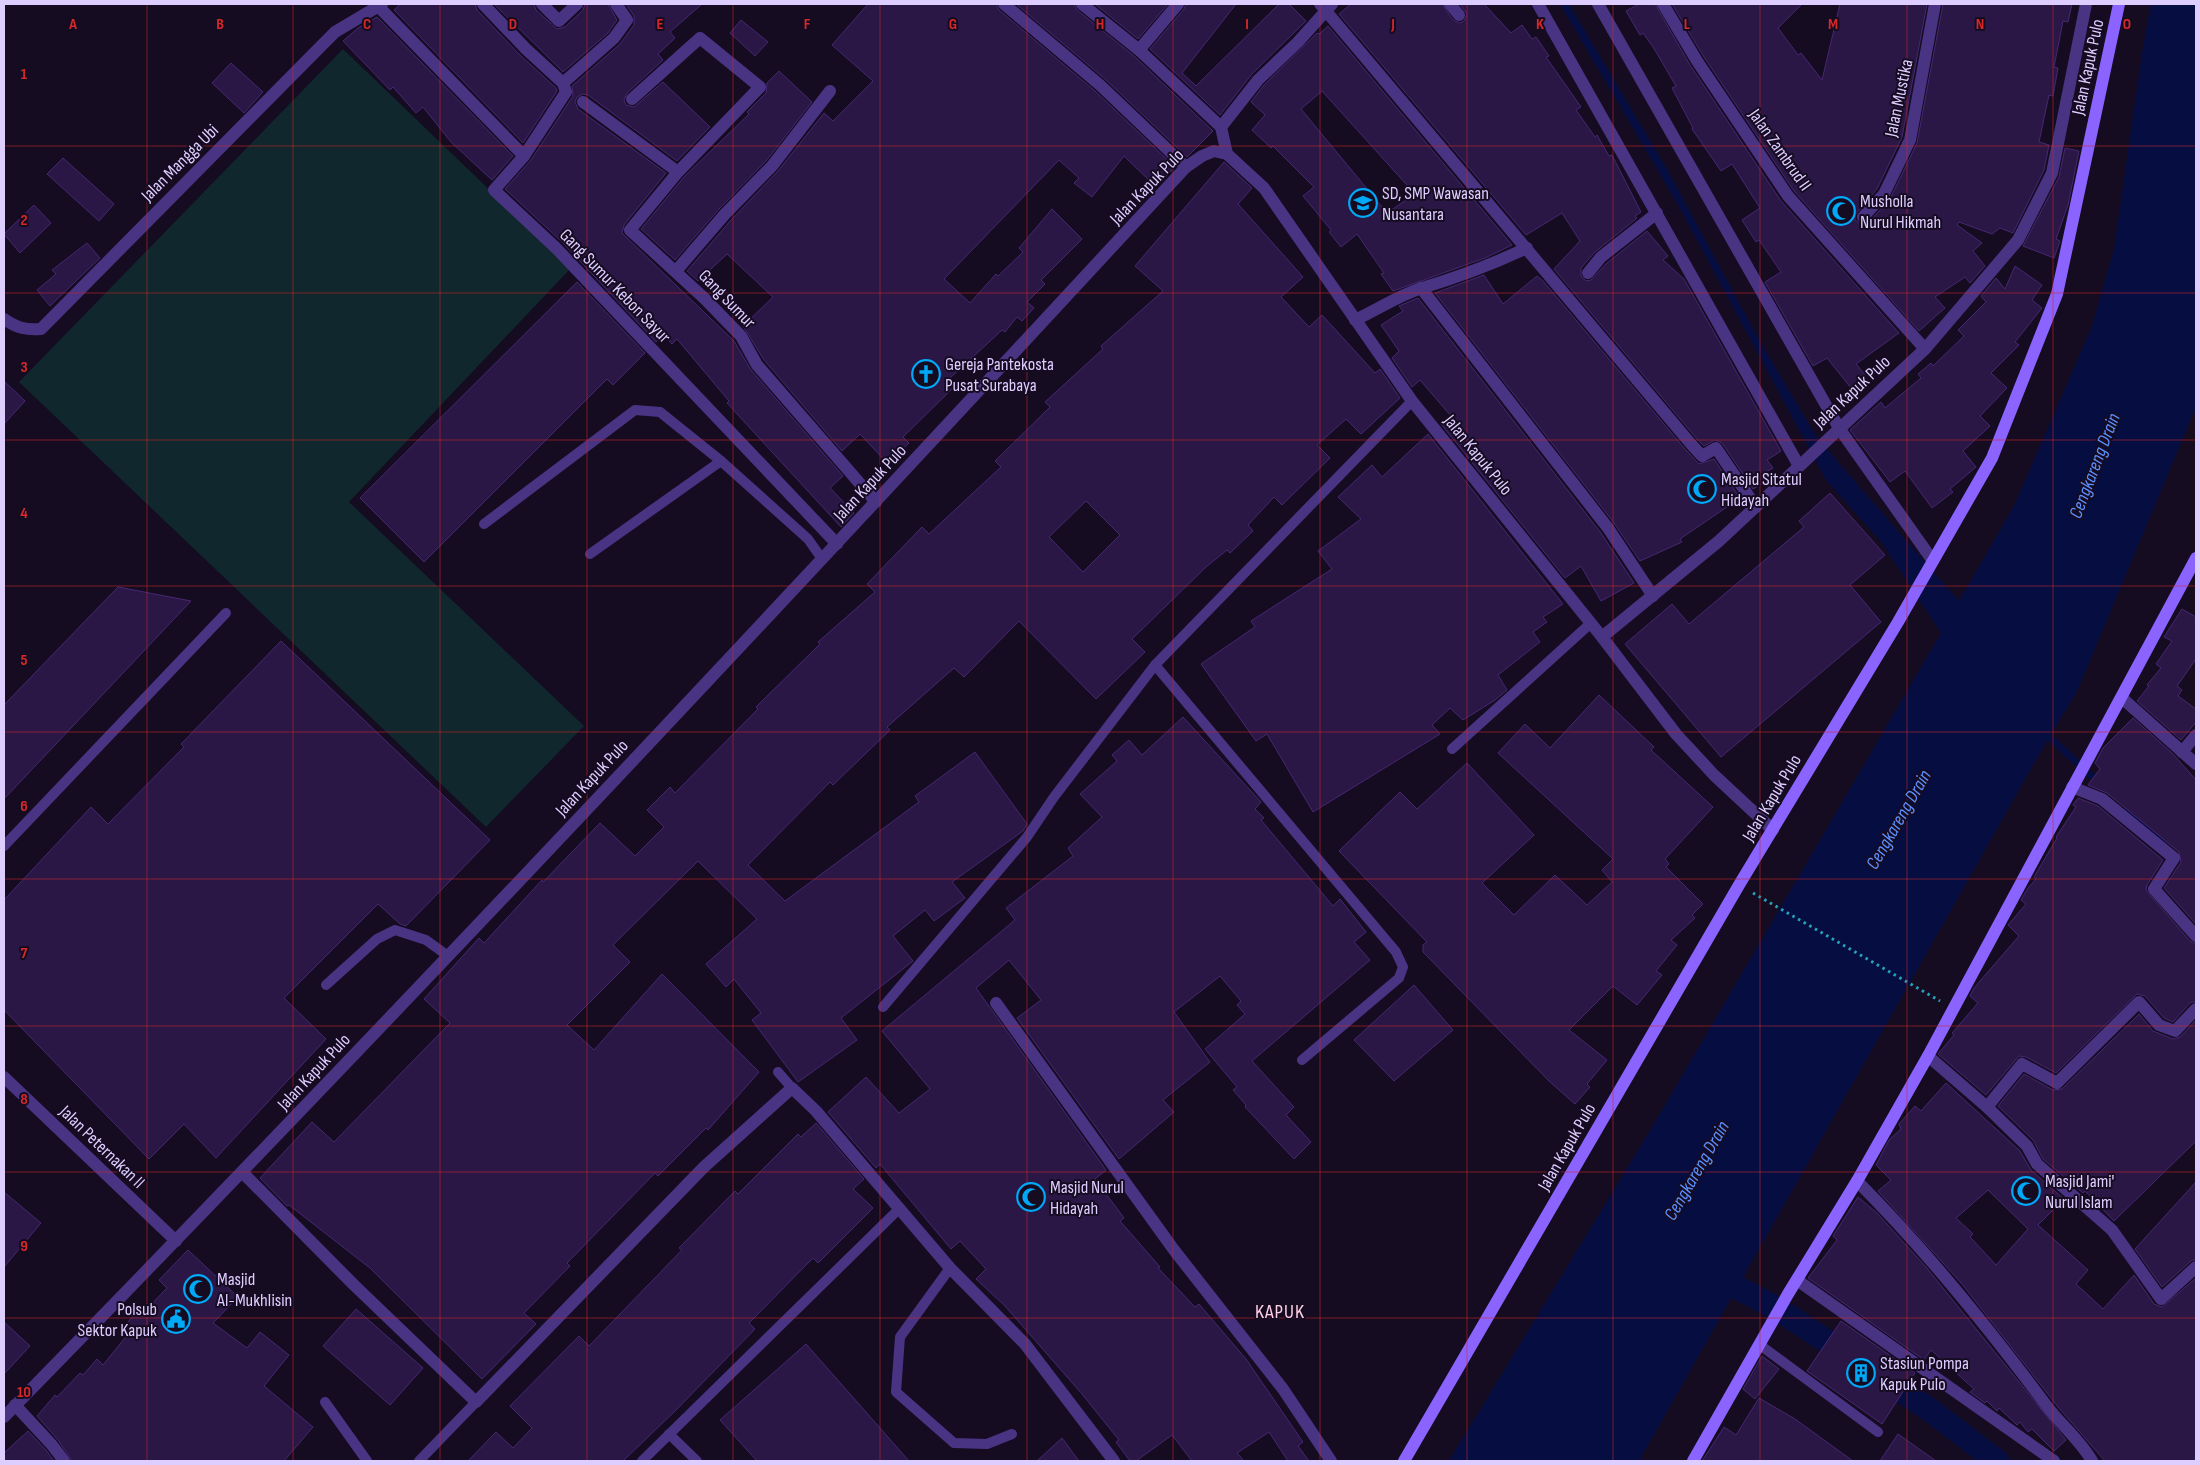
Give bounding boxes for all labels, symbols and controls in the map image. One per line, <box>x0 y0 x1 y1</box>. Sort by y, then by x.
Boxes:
text: A <box>68 15 77 34</box>
text: B <box>216 15 224 34</box>
text: C <box>363 15 371 34</box>
text: D <box>509 15 517 34</box>
text: E <box>657 15 664 34</box>
text: F <box>804 15 811 34</box>
text: G <box>949 15 957 34</box>
text: H <box>1096 15 1104 34</box>
text: I <box>1245 15 1249 34</box>
text: J <box>1390 15 1395 34</box>
text: K <box>1536 15 1544 34</box>
text: L <box>1684 15 1691 34</box>
text: M <box>1828 15 1838 34</box>
text: N <box>1976 15 1984 34</box>
text: O <box>2123 15 2131 34</box>
street label: Jalan Kapuk Pulo <box>2067 17 2108 118</box>
street label: Jalan Mustika <box>1880 57 1917 140</box>
text: 1 <box>21 65 28 84</box>
street label: Jalan Zambrud II <box>1744 104 1816 195</box>
street label: Jalan Mangga Ubi <box>136 120 223 207</box>
street label: Jalan Kapuk Pulo <box>1105 145 1188 230</box>
place label: SD, SMP Wawasan Nusantara <box>1382 183 1489 225</box>
school or university icon: SD, SMP Wawasan Nusantara <box>1348 188 1378 218</box>
place label: Musholla Nurul Hikmah <box>1860 191 1941 233</box>
mosque icon: Musholla Nurul Hikmah <box>1826 196 1856 226</box>
text: 2 <box>20 211 28 230</box>
street label: Gang Sumur Kebon Sayur <box>555 225 675 347</box>
street label: Gang Sumur <box>694 265 760 333</box>
street label: Jalan Kapuk Pulo <box>1809 351 1895 433</box>
place label: Gereja Pantekosta Pusat Surabaya <box>945 354 1054 396</box>
text: 3 <box>20 358 28 377</box>
church icon: Gereja Pantekosta Pusat Surabaya <box>911 359 941 389</box>
street label: Jalan Kapuk Pulo <box>1439 410 1517 499</box>
water label: Cengkareng Drain <box>2064 410 2126 522</box>
street label: Jalan Kapuk Pulo <box>829 440 911 526</box>
place label: Masjid Sitatul Hidayah <box>1721 469 1802 511</box>
mosque icon: Masjid Sitatul Hidayah <box>1687 474 1717 504</box>
text: 4 <box>20 504 28 523</box>
text: 5 <box>20 651 28 670</box>
street label: Jalan Kapuk Pulo <box>551 735 633 821</box>
street label: Jalan Kapuk Pulo <box>1737 751 1806 846</box>
water label: Cengkareng Drain <box>1861 766 1937 874</box>
text: 6 <box>20 797 28 816</box>
text: 7 <box>21 944 28 963</box>
street label: Jalan Kapuk Pulo <box>273 1029 355 1115</box>
text: 8 <box>20 1090 28 1109</box>
street label: Jalan Peternakan II <box>54 1100 149 1193</box>
street label: Jalan Kapuk Pulo <box>1533 1100 1600 1195</box>
water label: Cengkareng Drain <box>1659 1117 1735 1225</box>
place label: Masjid Jami' Nurul Islam <box>2045 1171 2115 1213</box>
mosque icon: Masjid Jami' Nurul Islam <box>2011 1176 2041 1206</box>
place label: Masjid Nurul Hidayah <box>1050 1177 1124 1219</box>
mosque icon: Masjid Nurul Hidayah <box>1016 1182 1046 1212</box>
text: 9 <box>20 1237 28 1256</box>
place label: Masjid Al-Mukhlisin <box>216 1269 292 1311</box>
mosque icon: Masjid Al-Mukhlisin <box>183 1274 213 1304</box>
place label: Polsub Sektor Kapuk <box>77 1299 157 1341</box>
district label: KAPUK <box>1255 1300 1305 1324</box>
public building icon: Polsub Sektor Kapuk <box>161 1304 191 1334</box>
place label: Stasiun Pompa Kapuk Pulo <box>1880 1353 1969 1395</box>
building icon: Stasiun Pompa Kapuk Pulo <box>1846 1358 1876 1388</box>
text: 10 <box>17 1383 31 1402</box>

